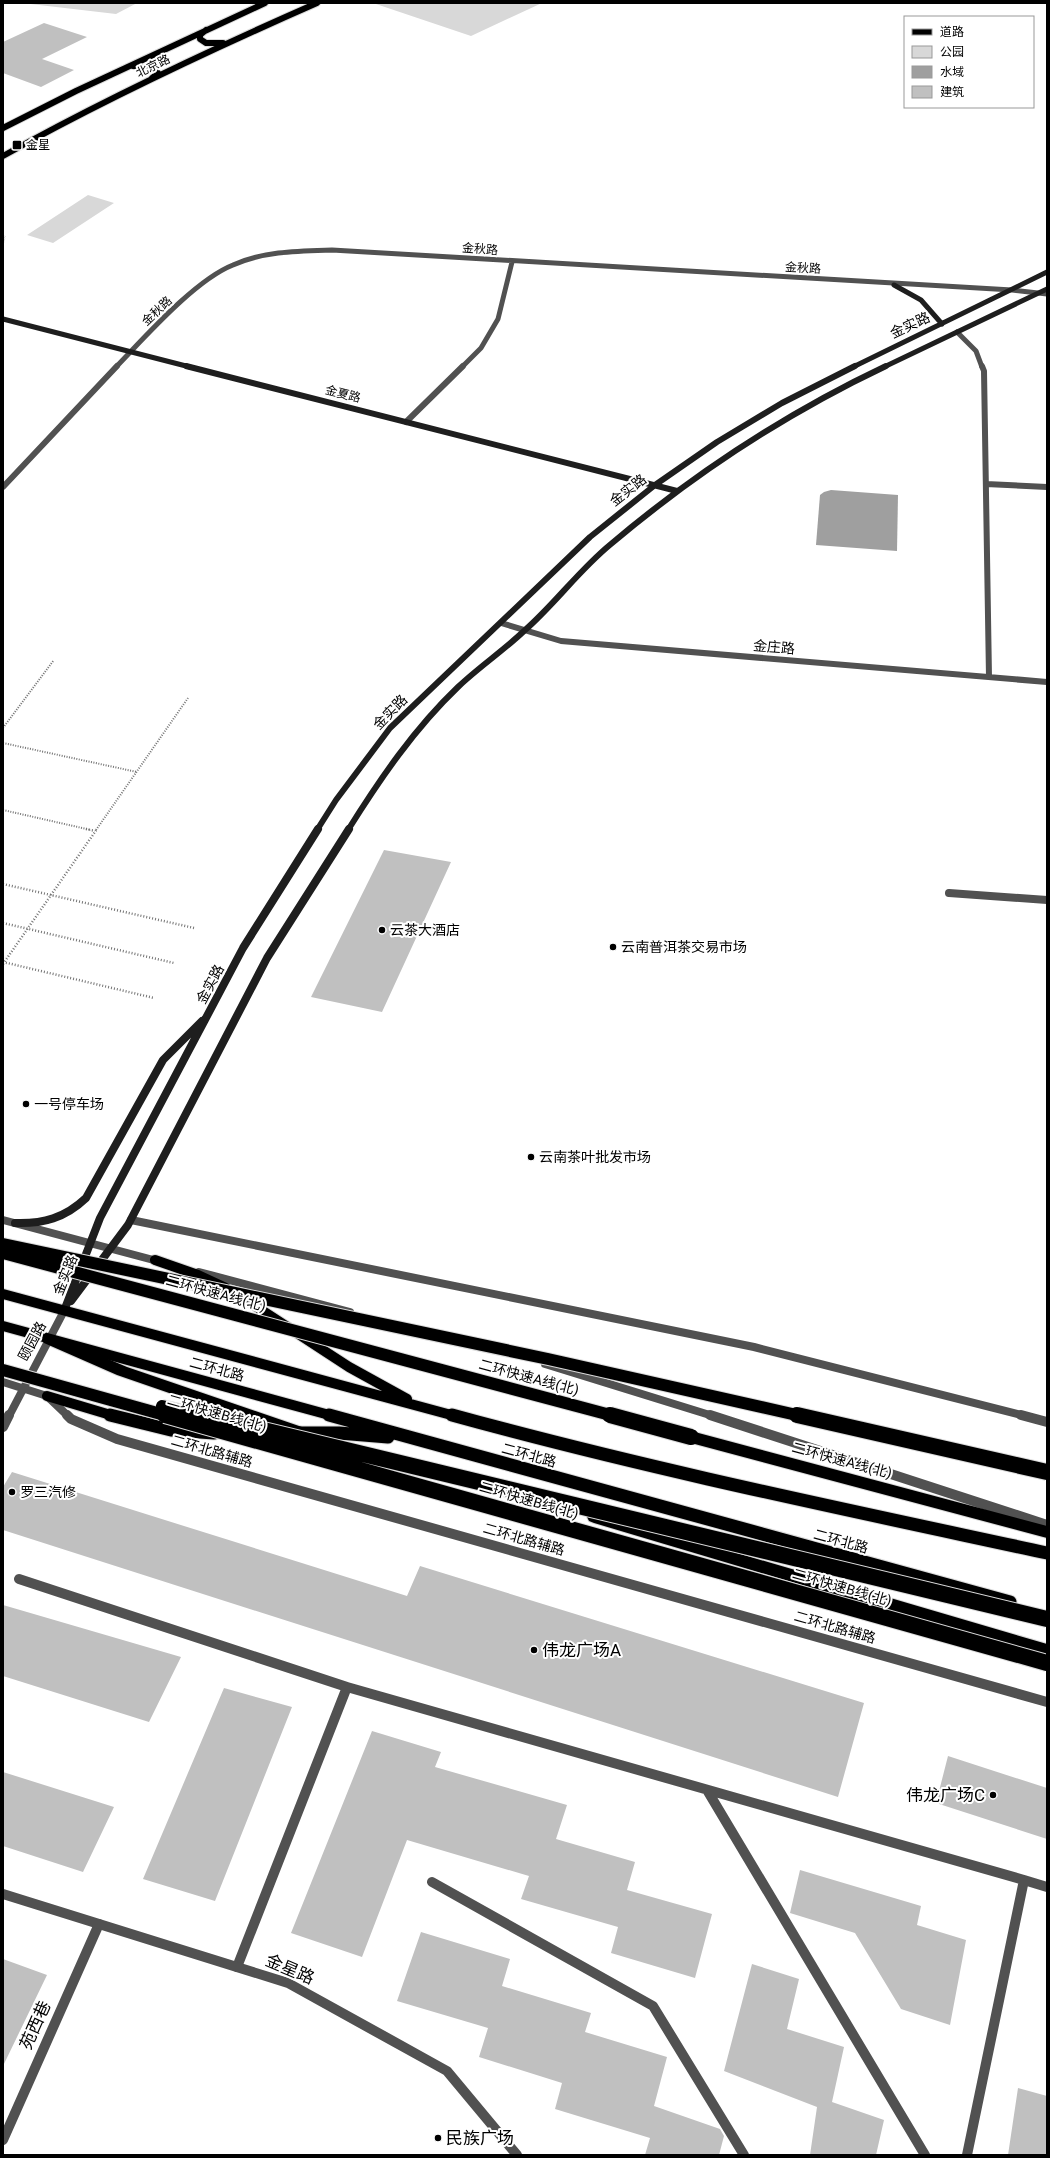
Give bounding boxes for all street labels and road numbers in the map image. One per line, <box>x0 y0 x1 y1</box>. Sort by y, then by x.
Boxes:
street label: 北京路 <box>134 52 172 80</box>
street label: 金秋路 <box>462 241 498 257</box>
street label: 金秋路 <box>785 260 821 276</box>
street label: 金秋路 <box>139 294 175 328</box>
street label: 金实路 <box>888 309 932 341</box>
street label: 金夏路 <box>324 383 362 405</box>
street label: 金实路 <box>607 471 649 509</box>
street label: 金庄路 <box>752 637 796 657</box>
street label: 金实路 <box>370 691 410 733</box>
street label: 金实路 <box>193 962 227 1006</box>
street label: 金实路 <box>50 1253 80 1297</box>
street label: 二环快速A线(北) <box>164 1272 268 1315</box>
street label: 颐园路 <box>15 1319 49 1363</box>
street label: 二环北路 <box>188 1354 246 1384</box>
street label: 二环快速A线(北) <box>477 1356 581 1399</box>
street label: 二环快速B线(北) <box>165 1391 268 1436</box>
street label: 二环北路辅路 <box>169 1432 255 1470</box>
street label: 二环快速A线(北) <box>790 1439 894 1482</box>
street label: 二环北路 <box>500 1440 558 1470</box>
street label: 二环快速B线(北) <box>477 1478 580 1523</box>
street label: 二环北路辅路 <box>481 1520 567 1558</box>
street label: 二环北路 <box>812 1526 870 1556</box>
street label: 二环快速B线(北) <box>790 1565 893 1610</box>
street label: 二环北路辅路 <box>792 1608 878 1646</box>
street label: 金星路 <box>263 1950 317 1988</box>
street label: 苑西巷 <box>15 1998 55 2052</box>

